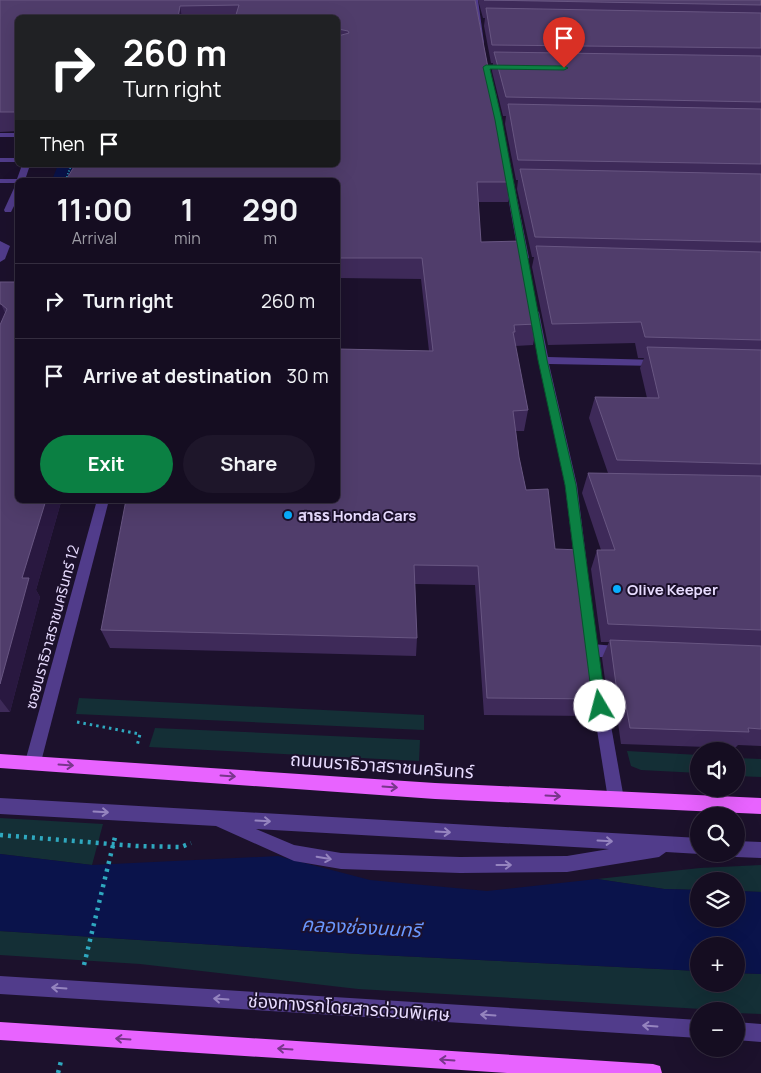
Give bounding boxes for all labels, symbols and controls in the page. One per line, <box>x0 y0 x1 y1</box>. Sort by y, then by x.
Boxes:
pin <box>543 17 585 68</box>
icon: arrive <box>550 24 578 52</box>
text: 260 m <box>123 29 227 77</box>
icon: right <box>40 35 105 100</box>
text: Turn right <box>123 74 221 104</box>
icon: arrive <box>95 130 123 158</box>
text: Then <box>40 131 85 157</box>
text: 11:00 <box>56 189 133 230</box>
text: 1 <box>181 189 194 230</box>
text: 290 <box>242 189 299 230</box>
text: Arrival <box>72 227 117 249</box>
text: min <box>174 227 201 249</box>
text: m <box>264 227 277 249</box>
icon: right <box>40 287 68 315</box>
text: Turn right <box>83 288 173 314</box>
text: 260 m <box>261 288 315 314</box>
icon: arrive <box>40 362 68 390</box>
text: Arrive at destination <box>83 363 272 389</box>
text: 30 m <box>287 363 329 389</box>
button: Exit <box>40 435 173 493</box>
button: Share <box>183 435 315 493</box>
place label: สาธร Honda Cars <box>298 505 416 526</box>
marker: สาธร Honda Cars <box>282 509 294 521</box>
street label: ซอยนราธิวาสราชนครินทร์ 12 <box>20 543 84 711</box>
place label: Olive Keeper <box>627 579 718 600</box>
marker: Olive Keeper <box>611 583 623 595</box>
position arrow <box>573 679 625 731</box>
map controls <box>690 742 745 1057</box>
button: sound <box>690 742 745 797</box>
street label: ถนนนราธิวาสราชนครินทร์ <box>289 747 475 783</box>
one-way arrow <box>58 760 74 769</box>
one-way arrow <box>220 771 236 781</box>
one-way arrow <box>382 783 398 792</box>
one-way arrow <box>544 792 560 801</box>
one-way arrow <box>93 807 109 816</box>
button: search <box>690 807 745 862</box>
one-way arrow <box>255 817 271 826</box>
one-way arrow <box>435 827 451 836</box>
one-way arrow <box>597 837 613 846</box>
one-way arrow <box>316 854 332 864</box>
one-way arrow <box>496 860 512 870</box>
button: layers <box>690 872 745 927</box>
water label: คลองช่องนนทรี <box>301 911 425 943</box>
button: + <box>690 937 745 992</box>
one-way arrow <box>51 984 67 993</box>
street label: ช่องทางรถโดยสารด่วนพิเศษ <box>247 988 451 1026</box>
one-way arrow <box>213 994 229 1003</box>
button: − <box>690 1002 745 1057</box>
one-way arrow <box>480 1011 496 1020</box>
one-way arrow <box>642 1021 658 1030</box>
one-way arrow <box>115 1034 131 1043</box>
one-way arrow <box>277 1045 293 1054</box>
one-way arrow <box>439 1055 455 1064</box>

